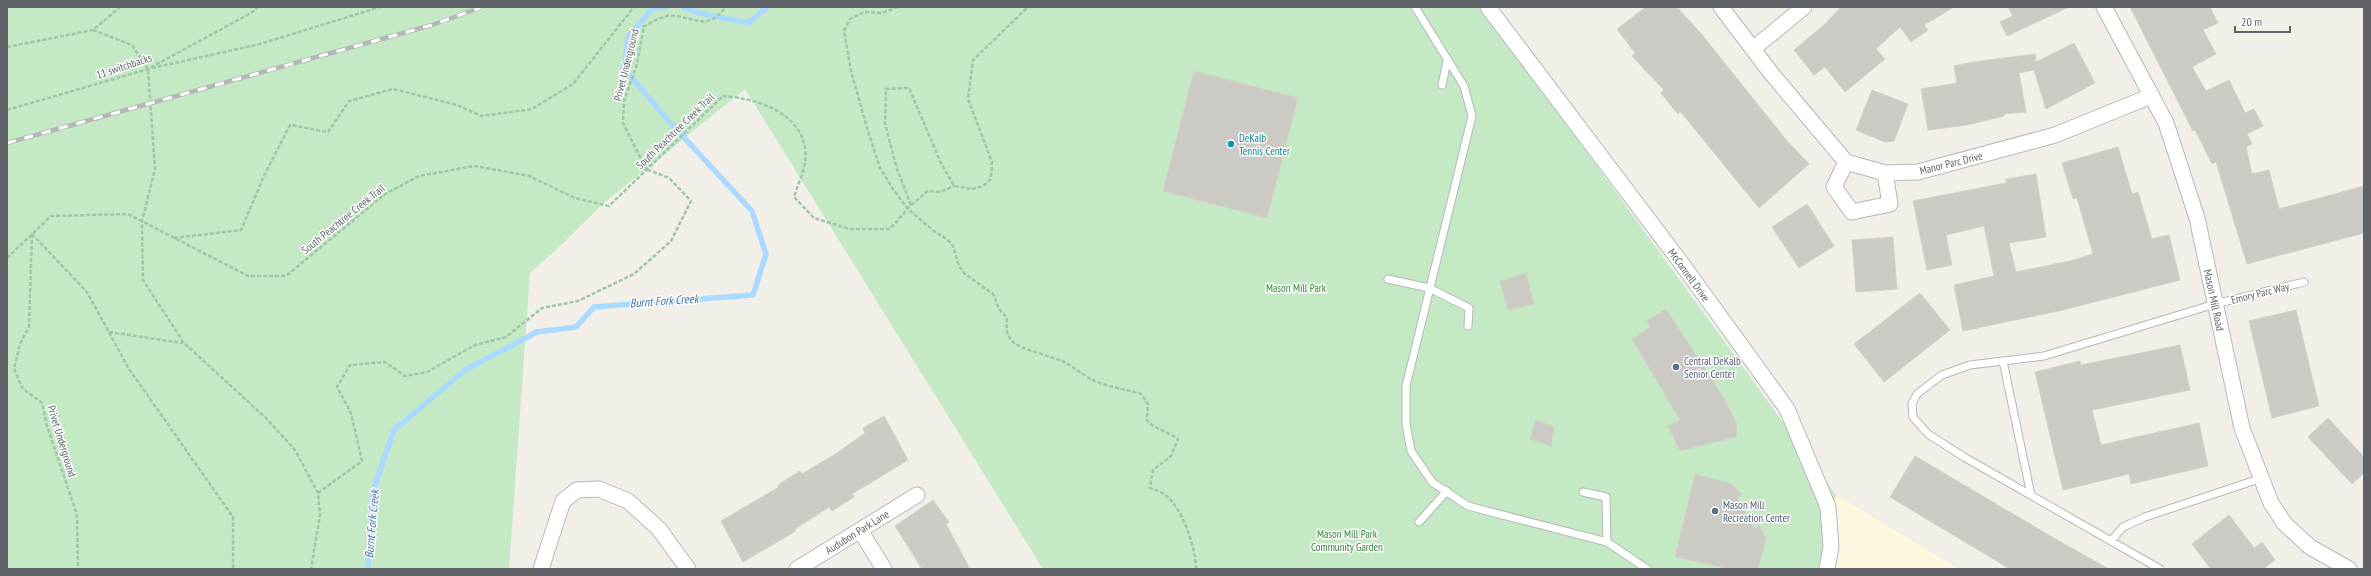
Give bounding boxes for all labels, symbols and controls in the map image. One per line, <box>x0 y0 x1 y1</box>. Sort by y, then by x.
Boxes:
scale bar <box>2235 8 2290 34</box>
text: 20 m <box>2241 14 2262 29</box>
street label: Privet Underground <box>610 27 642 103</box>
street label: 11 switchbacks <box>94 50 154 82</box>
street label: South Peachtree Creek Trail <box>633 90 717 172</box>
place label: DeKalb Tennis Center <box>1239 131 1290 158</box>
marker: DeKalb Tennis Center <box>1226 139 1236 149</box>
street label: Manor Parc Drive <box>1918 148 1984 178</box>
street label: South Peachtree Creek Trail <box>298 181 388 257</box>
street label: McConnell Drive <box>1665 246 1713 305</box>
street label: Mason Mill Road <box>2201 268 2227 332</box>
street label: Emory Parc Way <box>2230 279 2291 307</box>
park label: Mason Mill Park <box>1266 281 1327 295</box>
water label: Burnt Fork Creek <box>629 291 700 310</box>
place label: Central DeKalb Senior Center <box>1684 354 1741 381</box>
marker: Central DeKalb Senior Center <box>1671 362 1681 372</box>
street label: Privet Underground <box>44 404 80 479</box>
water label: Burnt Fork Creek <box>361 488 382 559</box>
place label: Mason Mill Recreation Center <box>1723 498 1790 525</box>
marker: Mason Mill Recreation Center <box>1710 506 1720 516</box>
street label: Audubon Park Lane <box>822 507 892 557</box>
park label: Mason Mill Park Community Garden <box>1311 527 1383 554</box>

